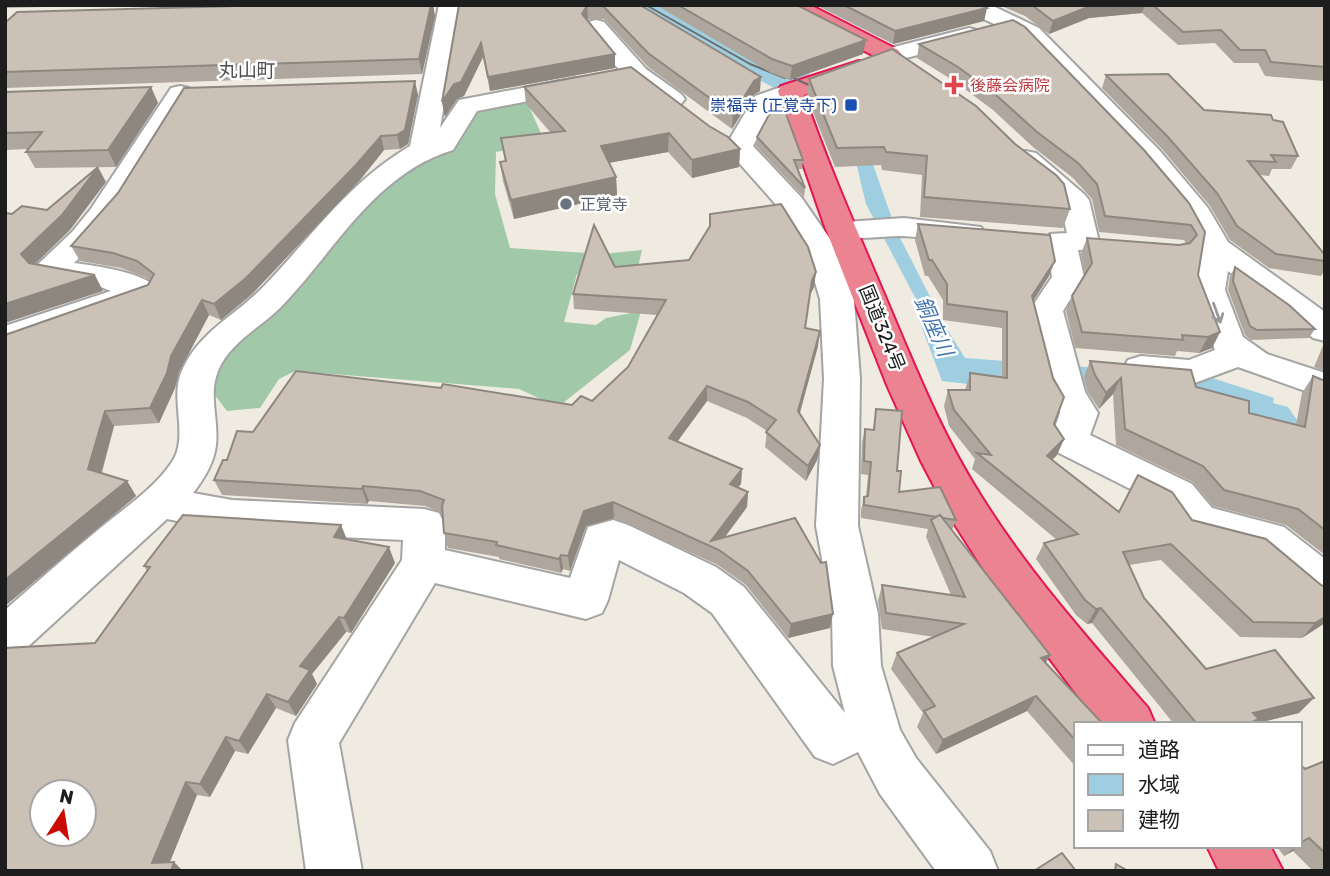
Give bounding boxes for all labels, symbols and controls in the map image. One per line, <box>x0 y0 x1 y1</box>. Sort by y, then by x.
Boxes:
district label: 丸山町 <box>218 59 276 82</box>
marker: 後藤会病院 <box>944 75 964 95</box>
place label: 後藤会病院 <box>970 76 1050 95</box>
place label: 崇福寺 (正覚寺下) <box>710 96 837 115</box>
marker: 崇福寺 (正覚寺下) <box>843 97 859 113</box>
place label: 正覚寺 <box>580 195 628 214</box>
marker: 正覚寺 <box>558 196 574 212</box>
street label: 国道324号 <box>854 281 910 375</box>
water label: 銅座川 <box>910 292 959 362</box>
one-way arrow <box>1212 302 1224 324</box>
legend <box>1074 722 1302 848</box>
text: 道路 <box>1138 737 1180 762</box>
text: 水域 <box>1138 772 1180 797</box>
north arrow <box>28 778 98 848</box>
text: N <box>57 784 76 810</box>
text: 建物 <box>1138 807 1180 832</box>

